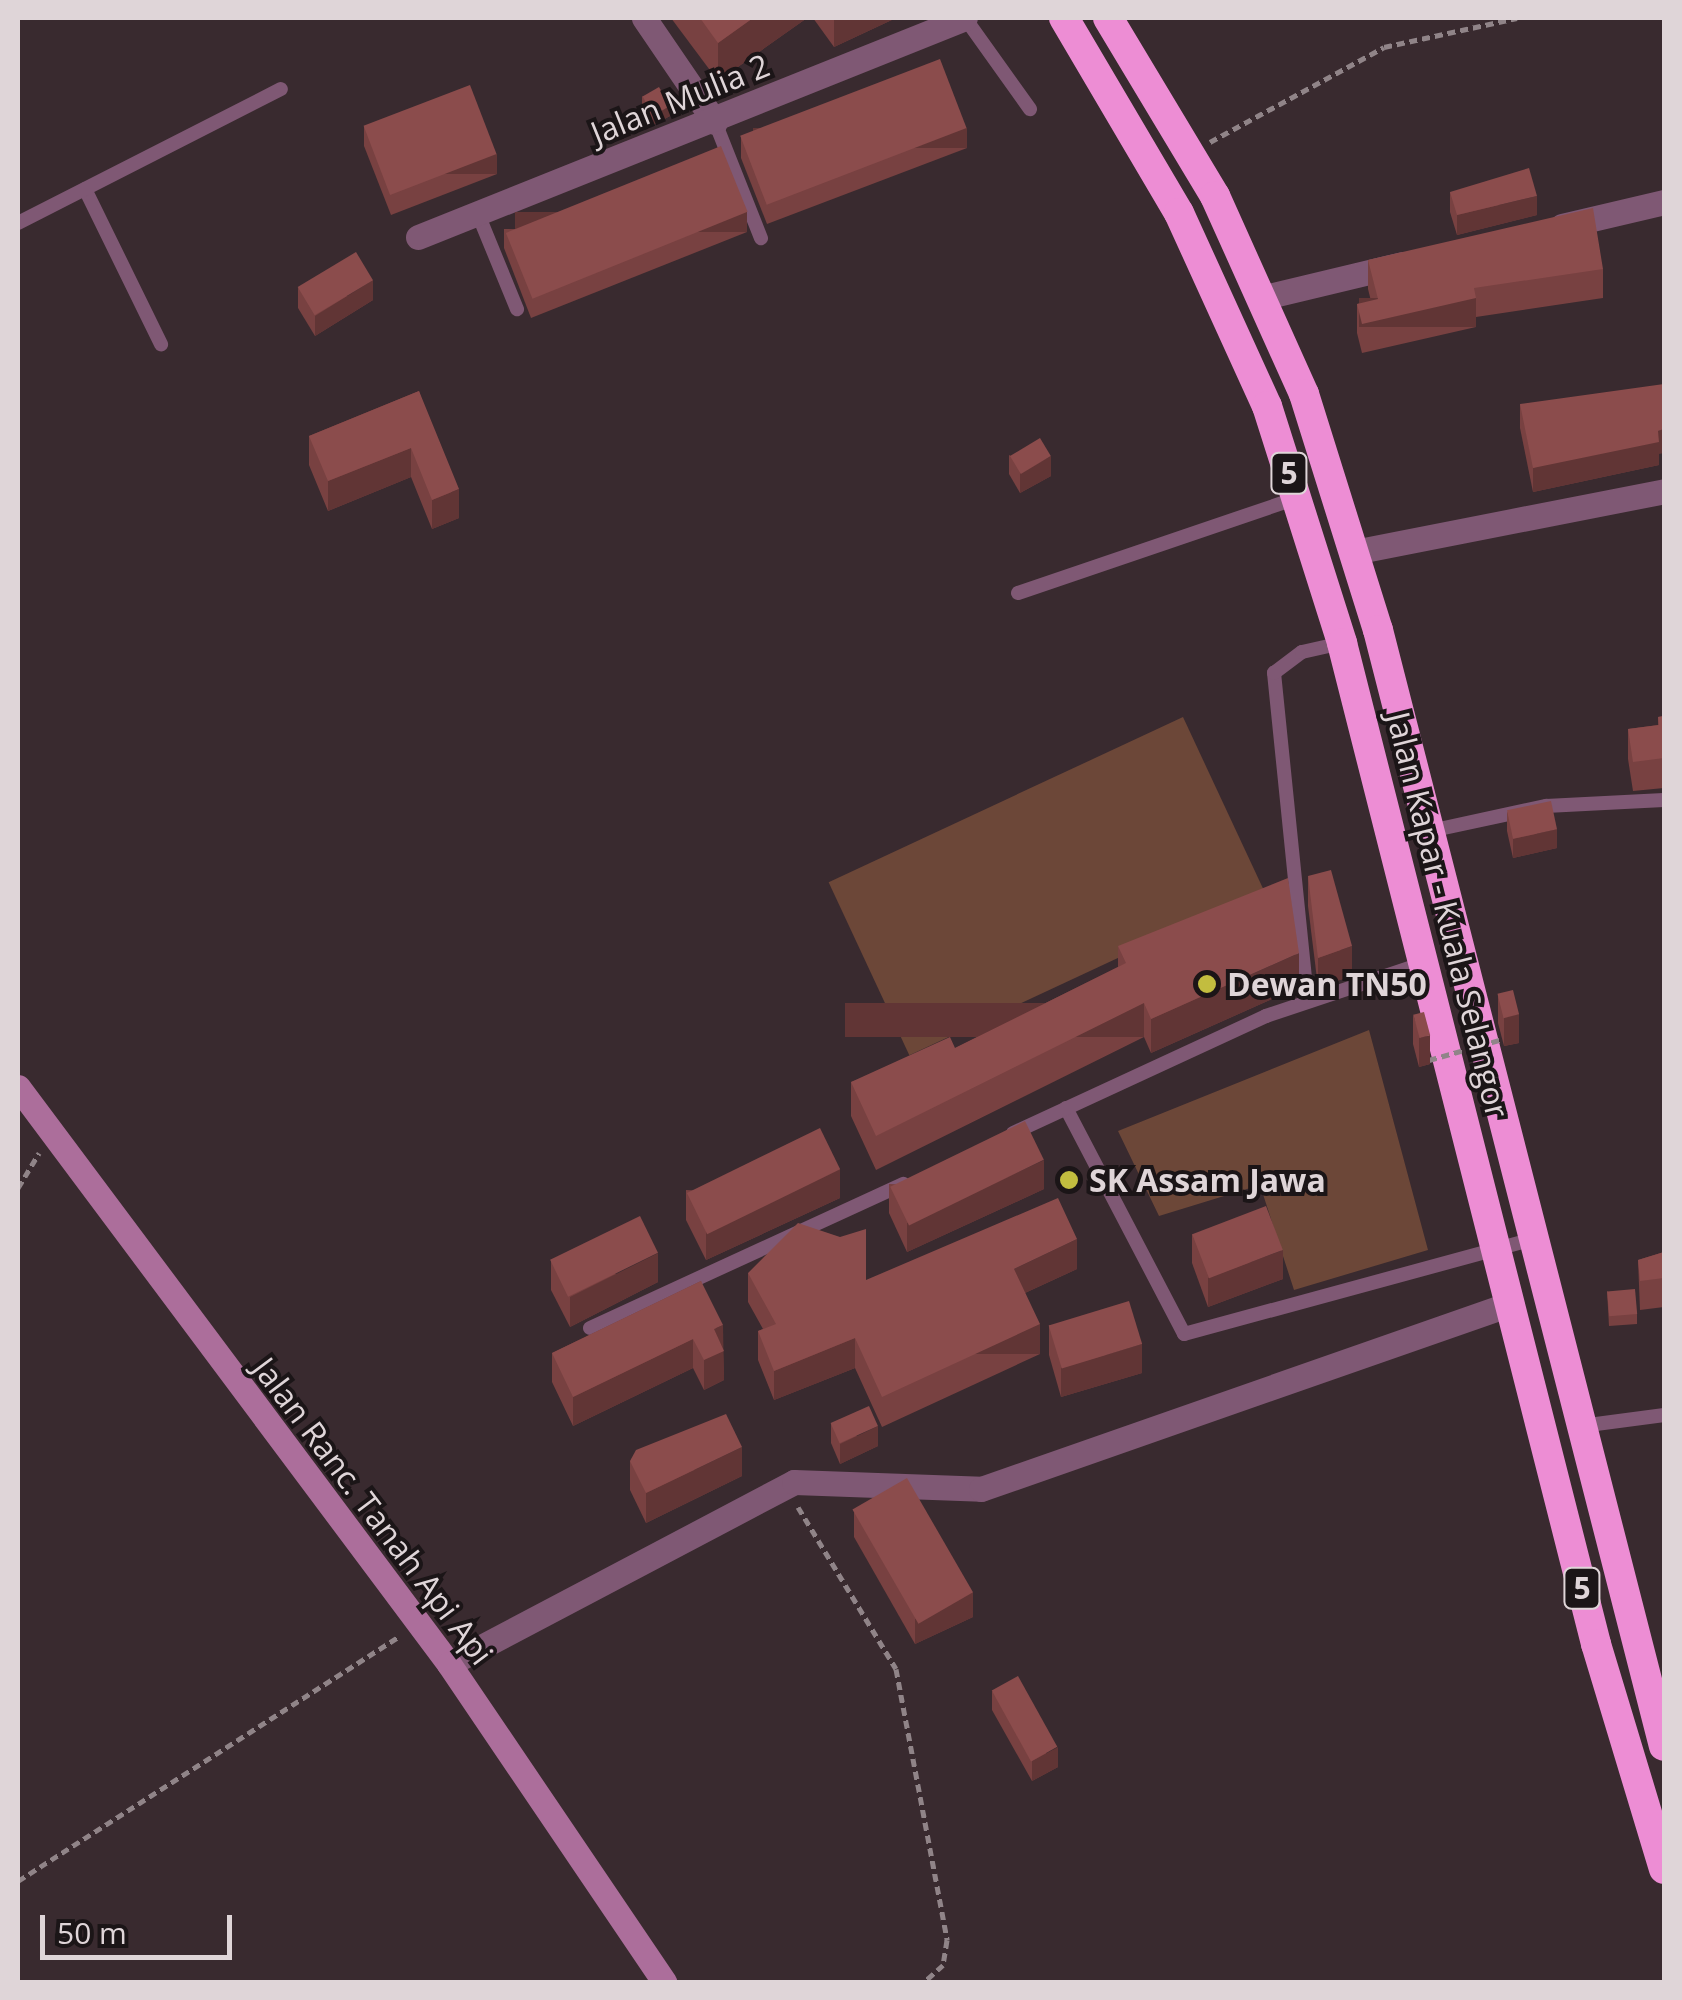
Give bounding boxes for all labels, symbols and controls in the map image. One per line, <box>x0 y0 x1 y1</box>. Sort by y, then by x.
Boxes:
street label: Jalan Mulia 2 <box>585 46 775 152</box>
road number: 5 <box>1269 448 1309 498</box>
street label: Jalan Kapar - Kuala Selangor <box>1379 708 1517 1122</box>
place label: Dewan TN50 <box>1227 965 1427 1003</box>
marker: Dewan TN50 <box>1196 973 1218 995</box>
place label: SK Assam Jawa <box>1089 1161 1326 1199</box>
marker: SK Assam Jawa <box>1058 1169 1080 1191</box>
street label: Jalan Ranc. Tanah Api Api <box>245 1350 501 1672</box>
road number: 5 <box>1562 1563 1602 1613</box>
scale bar <box>45 1895 238 1957</box>
text: 50 m <box>57 1912 127 1953</box>

